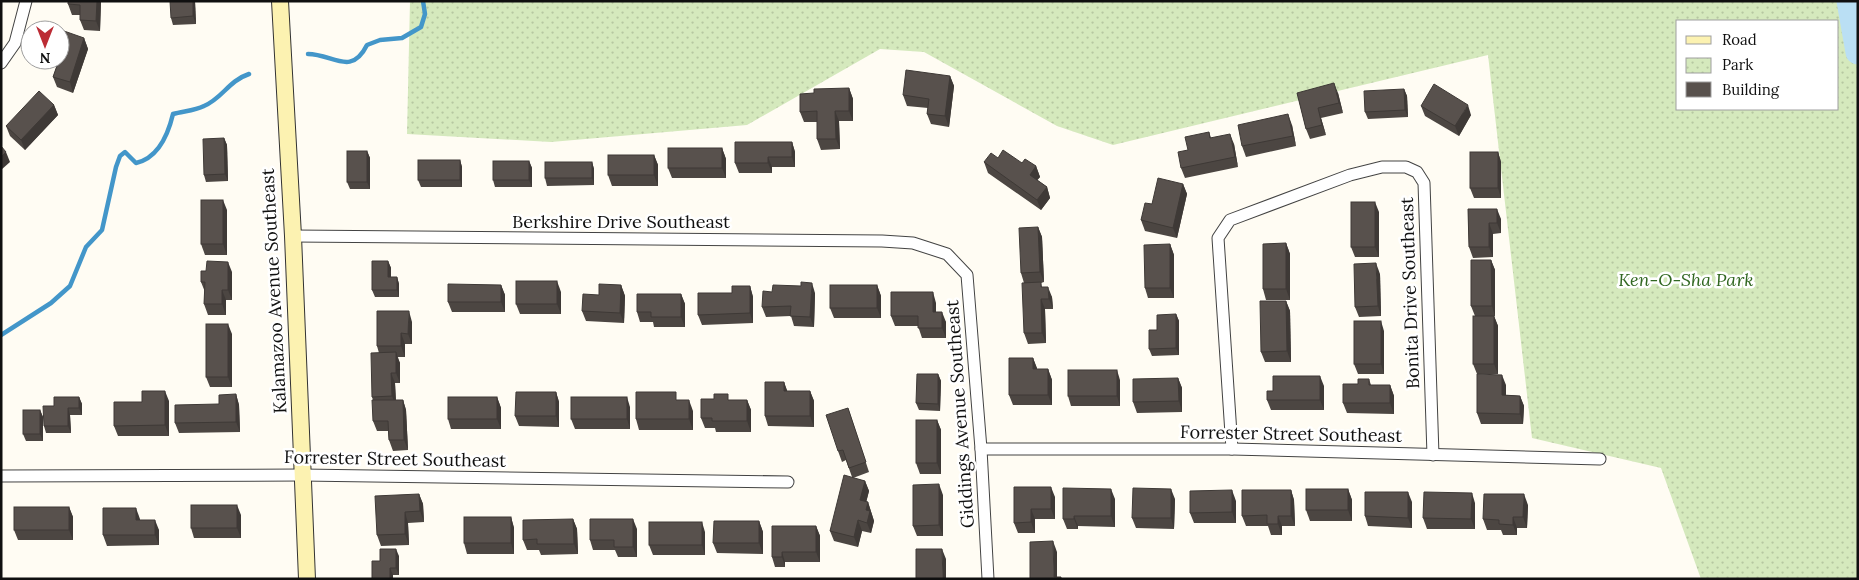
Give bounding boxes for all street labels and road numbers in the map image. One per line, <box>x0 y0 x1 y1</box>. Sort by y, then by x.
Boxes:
street label: Kalamazoo Avenue Southeast <box>256 168 291 414</box>
street label: Bonita Drive Southeast <box>1395 197 1424 390</box>
street label: Berkshire Drive Southeast <box>512 210 730 233</box>
street label: Giddings Avenue Southeast <box>940 299 979 529</box>
street label: Forrester Street Southeast <box>1180 420 1402 447</box>
street label: Forrester Street Southeast <box>284 445 506 472</box>

